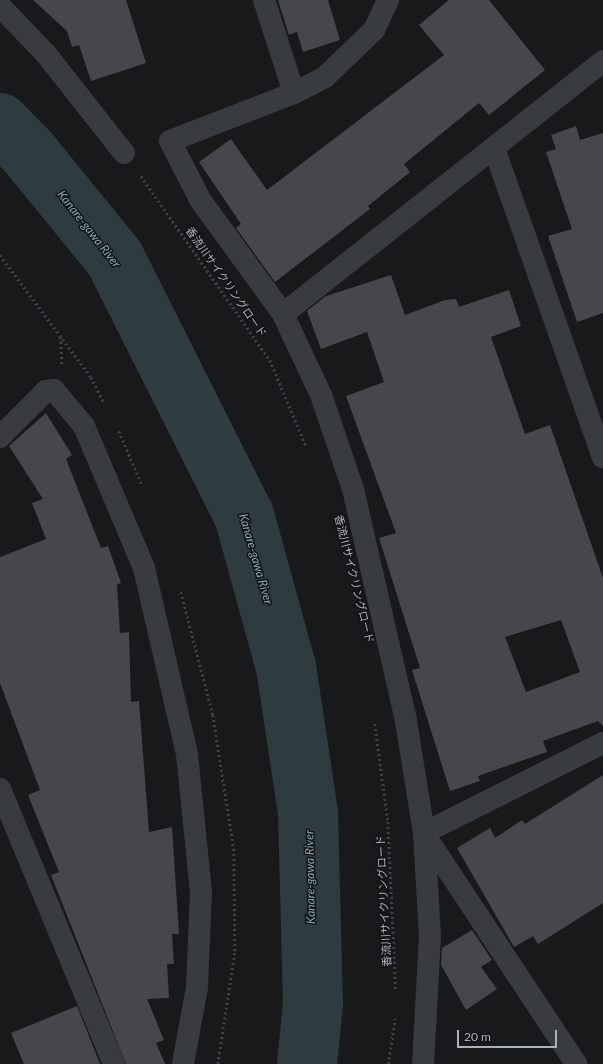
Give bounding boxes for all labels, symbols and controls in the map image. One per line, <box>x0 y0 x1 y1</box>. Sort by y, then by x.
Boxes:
water label: Kanare-gawa River <box>54 188 124 270</box>
street label: 香流川サイクリングロード <box>183 224 269 340</box>
water label: Kanare-gawa River <box>236 512 276 606</box>
street label: 香流川サイクリングロード <box>332 513 376 645</box>
water label: Kanare-gawa River <box>302 830 318 924</box>
street label: 香流川サイクリングロード <box>374 835 394 967</box>
scale bar <box>459 1022 559 1048</box>
text: 20 m <box>464 1029 491 1044</box>

